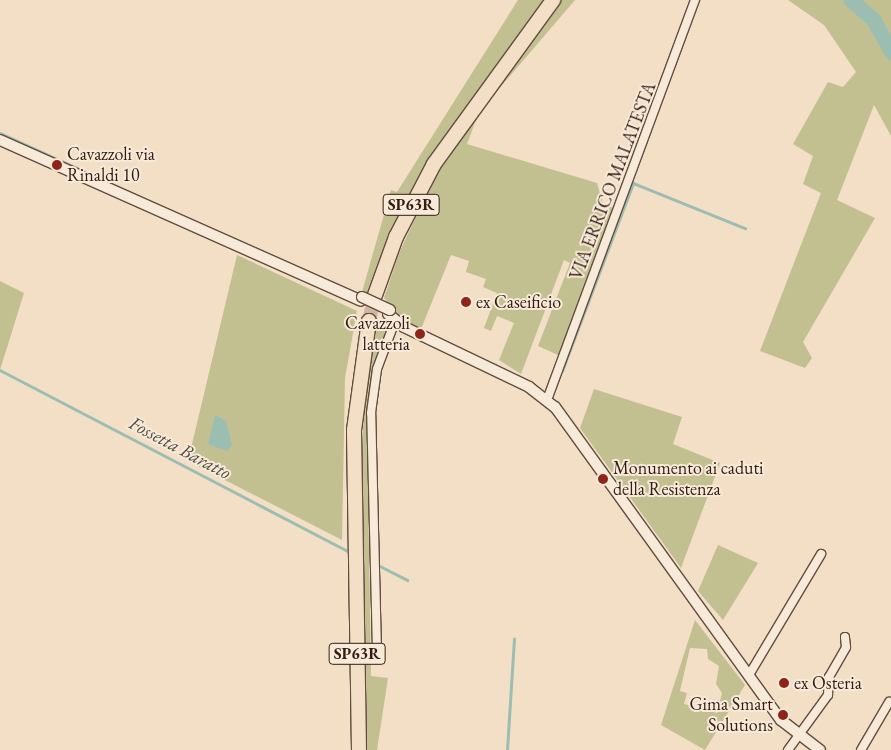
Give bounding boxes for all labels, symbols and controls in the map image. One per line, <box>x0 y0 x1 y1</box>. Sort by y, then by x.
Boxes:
street label: VIA ERRICO MALATESTA <box>565 79 661 283</box>
place label: Cavazzoli via Rinaldi 10 <box>67 144 155 186</box>
marker: Cavazzoli via Rinaldi 10 <box>51 159 63 171</box>
road number: SP63R <box>382 192 440 218</box>
place label: ex Caseificio <box>476 291 561 313</box>
marker: ex Caseificio <box>460 296 472 308</box>
place label: Cavazzoli latteria <box>345 313 410 356</box>
marker: Cavazzoli latteria <box>414 328 426 340</box>
water label: Fossetta Baratto <box>125 412 235 484</box>
place label: Monumento ai caduti della Resistenza <box>613 458 764 500</box>
marker: Monumento ai caduti della Resistenza <box>597 473 609 485</box>
road number: SP63R <box>328 641 386 668</box>
place label: ex Osteria <box>794 672 862 694</box>
marker: ex Osteria <box>778 677 790 689</box>
place label: Gima Smart Solutions <box>689 694 773 736</box>
marker: Gima Smart Solutions <box>777 709 789 721</box>

